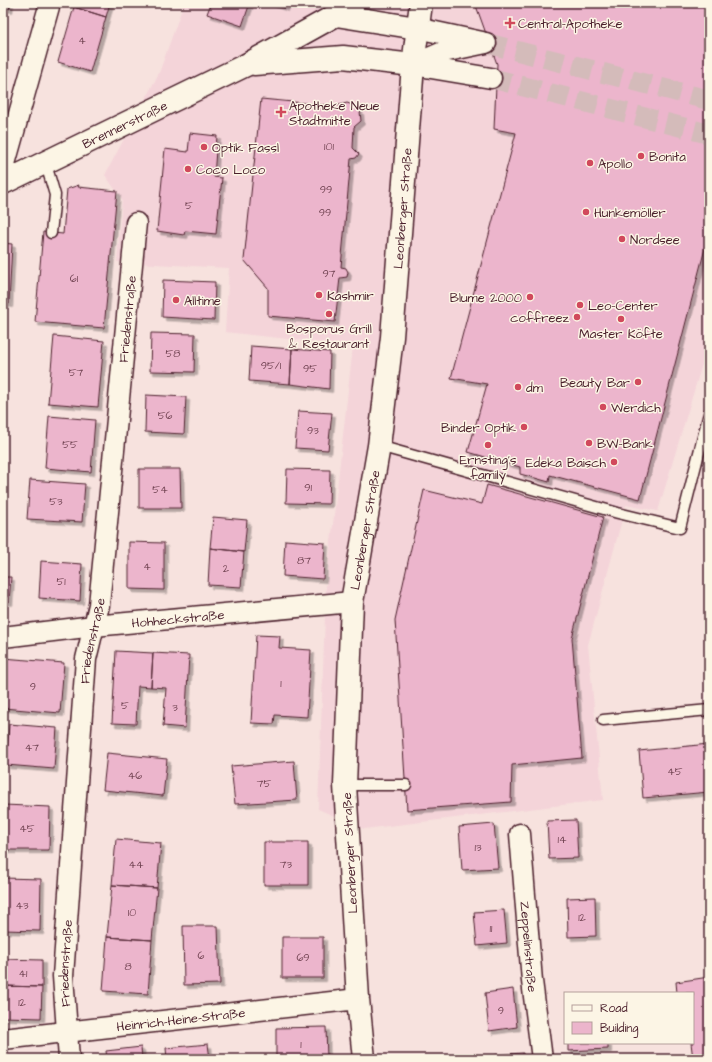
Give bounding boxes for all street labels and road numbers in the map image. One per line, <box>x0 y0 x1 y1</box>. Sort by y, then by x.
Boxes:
street label: Brennerstraße <box>79 97 170 153</box>
street label: Leonberger Straße <box>389 147 417 270</box>
street label: Friedenstraße <box>115 275 141 363</box>
street label: Leonberger Straße <box>346 469 385 591</box>
street label: Friedenstraße <box>76 597 110 684</box>
street label: Hohheckstraße <box>131 606 225 632</box>
street label: Leonberger Straße <box>338 792 363 914</box>
street label: Zeppelinstraße <box>516 901 541 993</box>
street label: Friedenstraße <box>55 919 77 1007</box>
street label: Heinrich-Heine-Straße <box>116 1004 246 1036</box>

